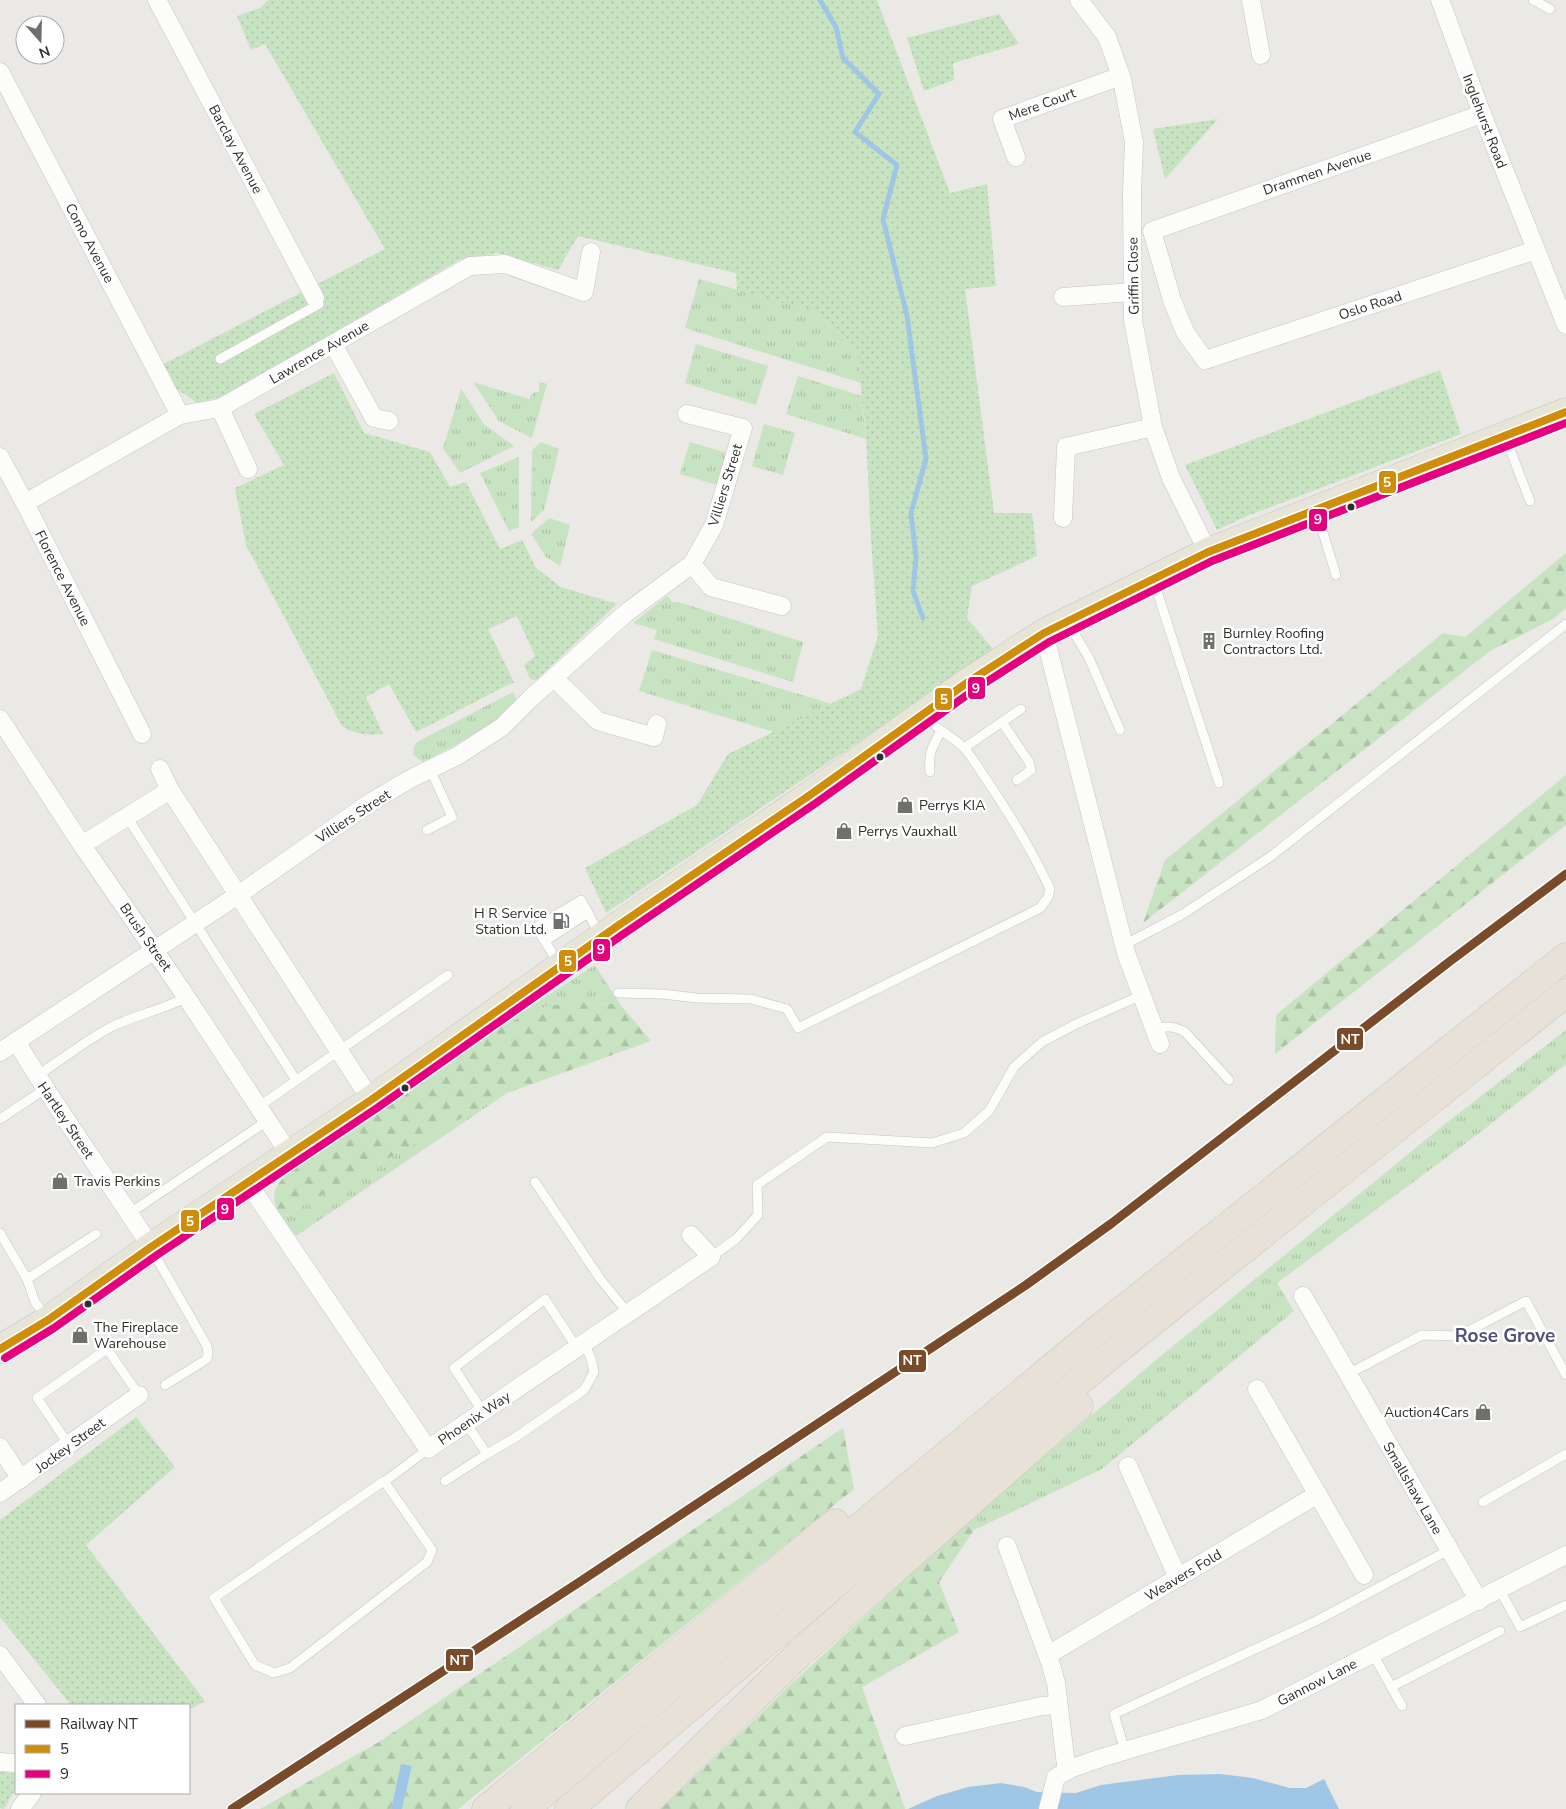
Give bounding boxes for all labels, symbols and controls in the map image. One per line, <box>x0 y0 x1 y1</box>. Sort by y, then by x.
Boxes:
north arrow <box>15 15 65 65</box>
text: N <box>36 41 52 62</box>
street label: Inglehurst Road <box>1458 71 1511 171</box>
street label: Mere Court <box>1006 83 1079 125</box>
street label: Barclay Avenue <box>204 101 267 197</box>
street label: Drammen Avenue <box>1260 145 1374 200</box>
street label: Como Avenue <box>61 200 119 286</box>
street label: Griffin Close <box>1123 237 1144 315</box>
street label: Oslo Road <box>1336 286 1404 325</box>
street label: Lawrence Avenue <box>266 316 373 389</box>
street label: Villiers Street <box>704 441 747 530</box>
line badge: 5 <box>1378 470 1397 494</box>
text: 5 <box>1383 473 1391 492</box>
unlabelled marker <box>1346 502 1356 512</box>
line badge: 9 <box>1308 508 1328 532</box>
text: 9 <box>1314 510 1322 529</box>
street label: Florence Avenue <box>30 527 95 629</box>
place label: Burnley Roofing Contractors Ltd. <box>1223 624 1324 659</box>
building icon: Burnley Roofing Contractors Ltd. <box>1199 631 1219 651</box>
line badge: 9 <box>967 676 986 700</box>
text: 9 <box>972 679 980 698</box>
line badge: 5 <box>934 687 953 711</box>
text: 5 <box>940 690 948 709</box>
unlabelled marker <box>875 752 885 762</box>
street label: Villiers Street <box>311 785 394 848</box>
shop icon: Perrys KIA <box>895 795 915 815</box>
place label: Perrys KIA <box>919 796 985 815</box>
shop icon: Perrys Vauxhall <box>834 821 854 841</box>
place label: Perrys Vauxhall <box>858 822 958 841</box>
street label: Brush Street <box>115 900 176 975</box>
place label: H R Service Station Ltd. <box>474 904 547 939</box>
fuel station icon: H R Service Station Ltd. <box>551 911 571 931</box>
line badge: 9 <box>592 938 611 962</box>
text: 9 <box>597 940 605 959</box>
line badge: 5 <box>558 949 577 973</box>
text: 5 <box>564 952 572 971</box>
line badge: NT <box>1336 1027 1364 1051</box>
text: NT <box>1340 1030 1360 1049</box>
street label: Hartley Street <box>33 1078 98 1162</box>
unlabelled marker <box>400 1083 410 1093</box>
shop icon: Travis Perkins <box>50 1171 70 1191</box>
place label: Travis Perkins <box>74 1172 161 1191</box>
line badge: 9 <box>216 1197 235 1221</box>
text: 9 <box>221 1200 229 1219</box>
line badge: 5 <box>180 1209 200 1233</box>
text: 5 <box>186 1212 194 1231</box>
unlabelled marker <box>83 1299 93 1309</box>
place label: The Fireplace Warehouse <box>94 1318 178 1353</box>
district label: Rose Grove <box>1455 1323 1555 1349</box>
shop icon: The Fireplace Warehouse <box>70 1325 90 1345</box>
line badge: NT <box>898 1349 927 1373</box>
text: NT <box>902 1351 922 1370</box>
street label: Phoenix Way <box>434 1387 515 1450</box>
shop icon: Auction4Cars <box>1473 1402 1493 1422</box>
place label: Auction4Cars <box>1384 1403 1469 1422</box>
street label: Jockey Street <box>31 1414 109 1478</box>
street label: Smallshaw Lane <box>1378 1438 1447 1538</box>
street label: Weavers Fold <box>1141 1545 1225 1606</box>
line badge: NT <box>445 1648 474 1672</box>
text: NT <box>449 1651 469 1670</box>
street label: Gannow Lane <box>1274 1654 1360 1711</box>
legend <box>15 1704 190 1794</box>
text: Railway NT <box>60 1714 138 1734</box>
text: 5 <box>60 1739 69 1759</box>
text: 9 <box>60 1764 69 1784</box>

